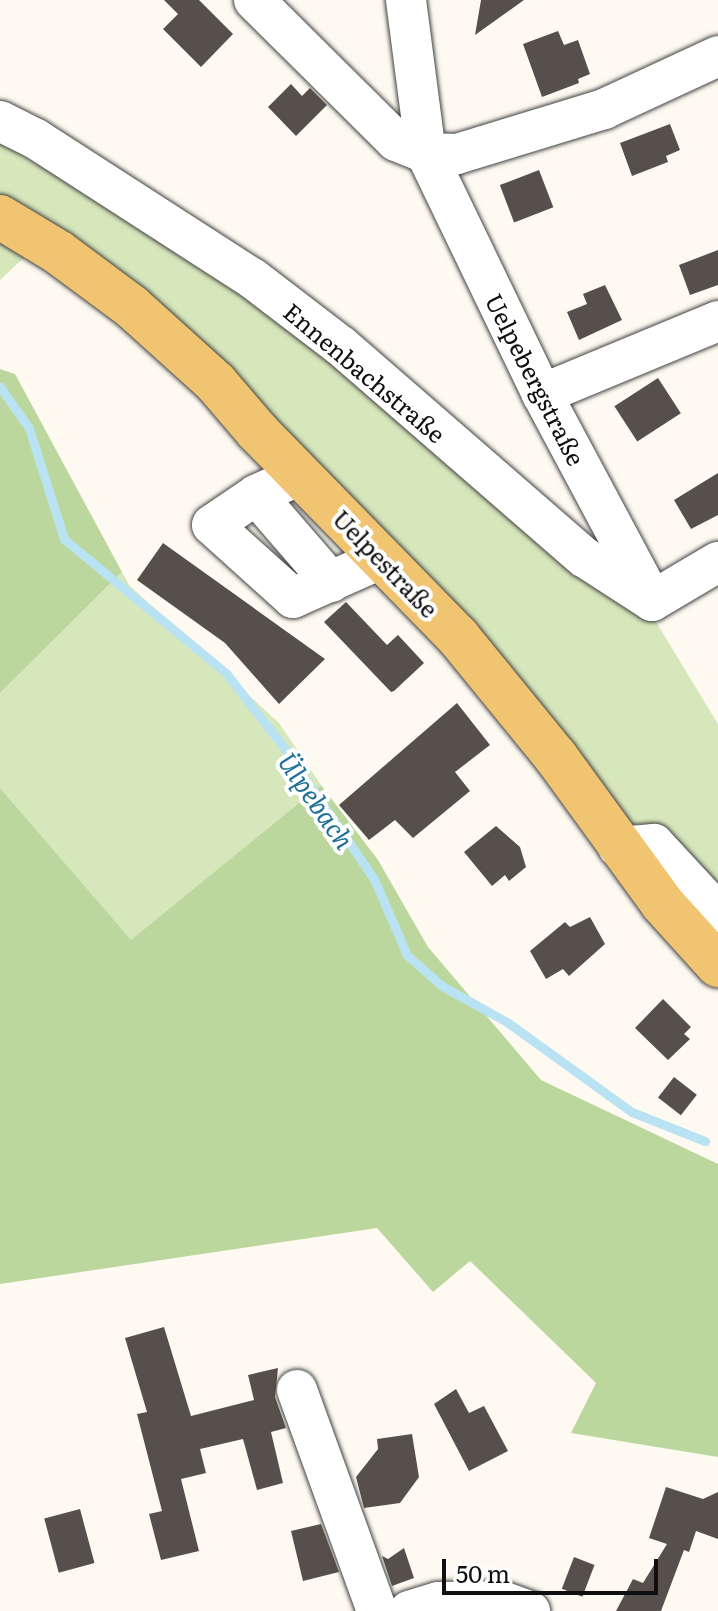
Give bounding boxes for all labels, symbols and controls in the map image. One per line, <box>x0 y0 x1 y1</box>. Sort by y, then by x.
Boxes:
street label: Uelpebergstraße <box>480 288 592 470</box>
street label: Ennenbachstraße <box>278 296 452 448</box>
street label: Uelpestraße <box>328 503 444 623</box>
water label: Ülpebach <box>273 746 361 854</box>
scale bar <box>446 1543 662 1593</box>
text: 50 m <box>456 1555 510 1590</box>

